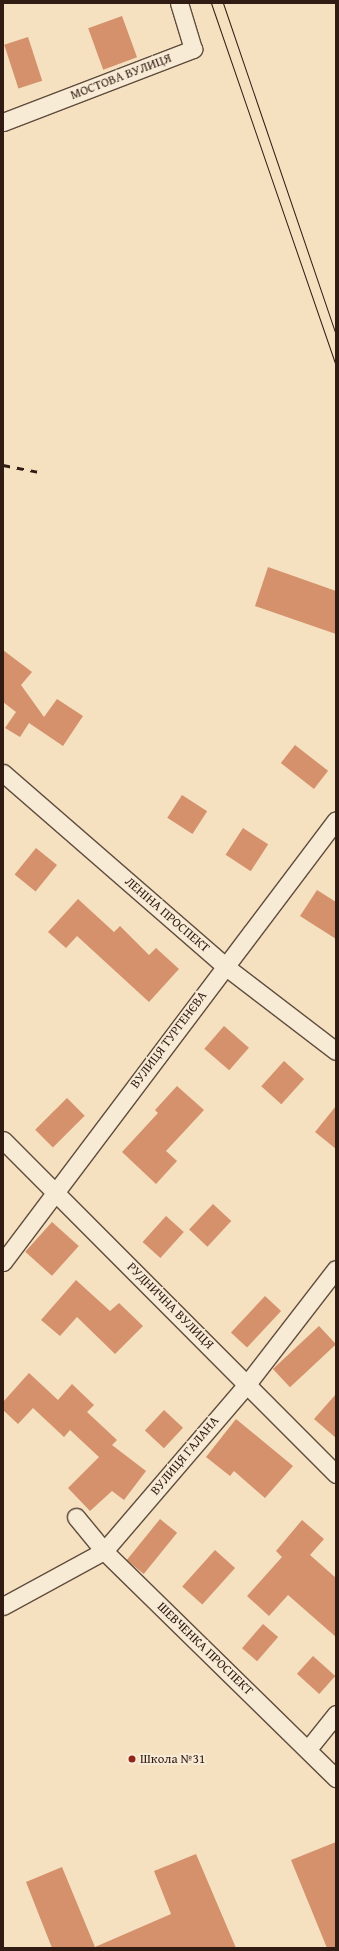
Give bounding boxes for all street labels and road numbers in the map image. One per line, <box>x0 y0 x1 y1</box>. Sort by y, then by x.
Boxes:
street label: МОСТОВА ВУЛИЦЯ <box>68 51 174 103</box>
street label: ЛЕНІНА ПРОСПЕКТ <box>121 874 213 956</box>
street label: ВУЛИЦЯ ТУРГЕНЄВА <box>127 988 211 1092</box>
street label: РУДНИЧНА ВУЛИЦЯ <box>123 1259 217 1353</box>
street label: ВУЛИЦЯ ГАЛАНА <box>148 1413 222 1499</box>
street label: ШЕВЧЕНКА ПРОСПЕКТ <box>154 1599 256 1699</box>

